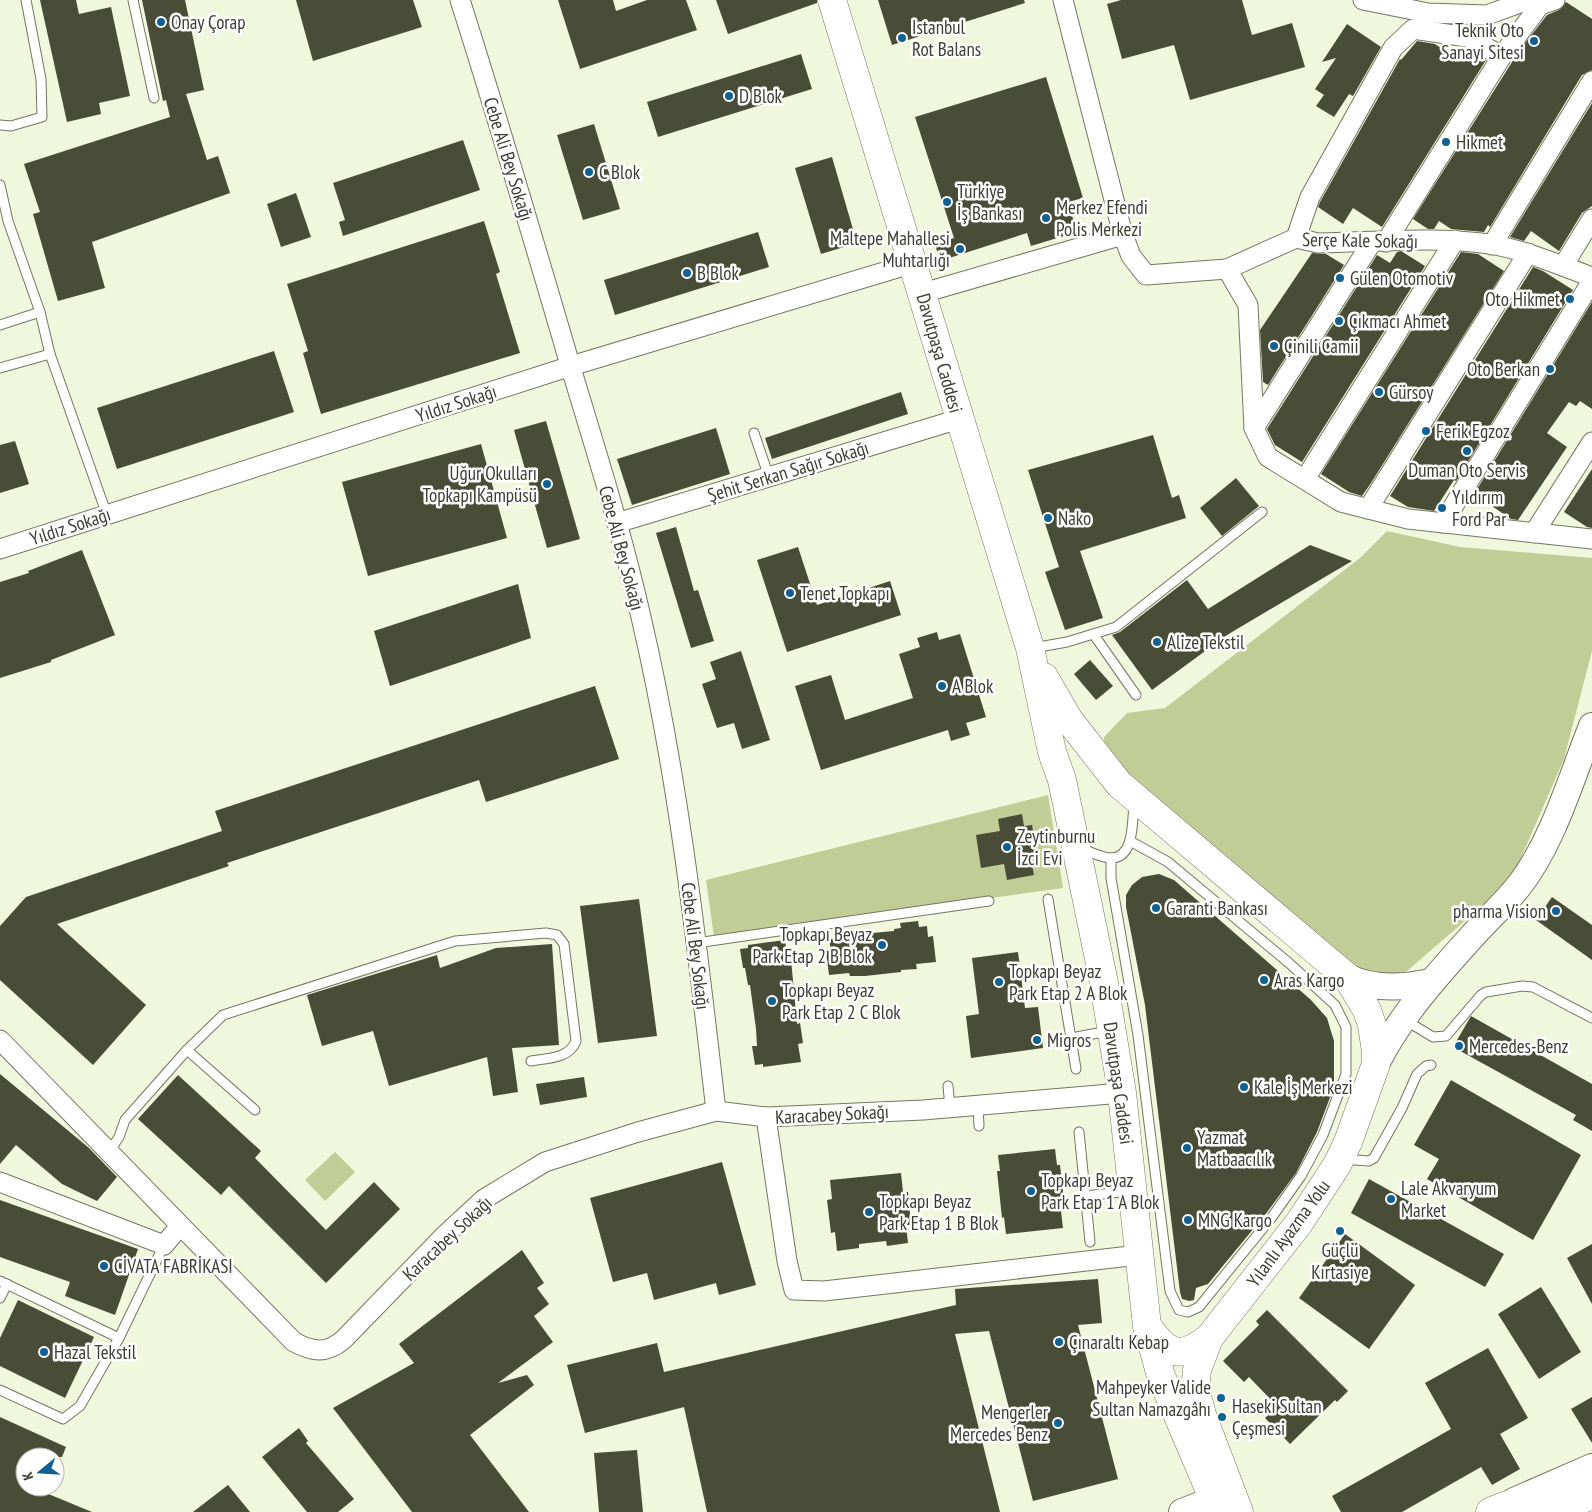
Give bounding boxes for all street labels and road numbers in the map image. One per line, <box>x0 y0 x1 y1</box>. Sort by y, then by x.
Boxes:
street label: Cebe Ali Bey Sokağı <box>479 94 539 224</box>
street label: Serçe Kale Sokağı <box>1302 227 1418 253</box>
street label: Davutpaşa Caddesi <box>911 290 969 416</box>
street label: Yıldız Sokağı <box>413 379 499 427</box>
street label: Şehit Serkan Sağır Sokağı <box>705 435 871 507</box>
street label: Cebe Ali Bey Sokağı <box>594 483 650 613</box>
street label: Yıldız Sokağı <box>27 502 113 550</box>
street label: Cebe Ali Bey Sokağı <box>676 881 716 1011</box>
street label: Davutpaşa Caddesi <box>1099 1020 1139 1146</box>
street label: Karacabey Sokağı <box>775 1099 889 1129</box>
street label: Yılanlı Ayazma Yolu <box>1241 1175 1335 1291</box>
street label: Karacabey Sokağı <box>397 1190 497 1286</box>

